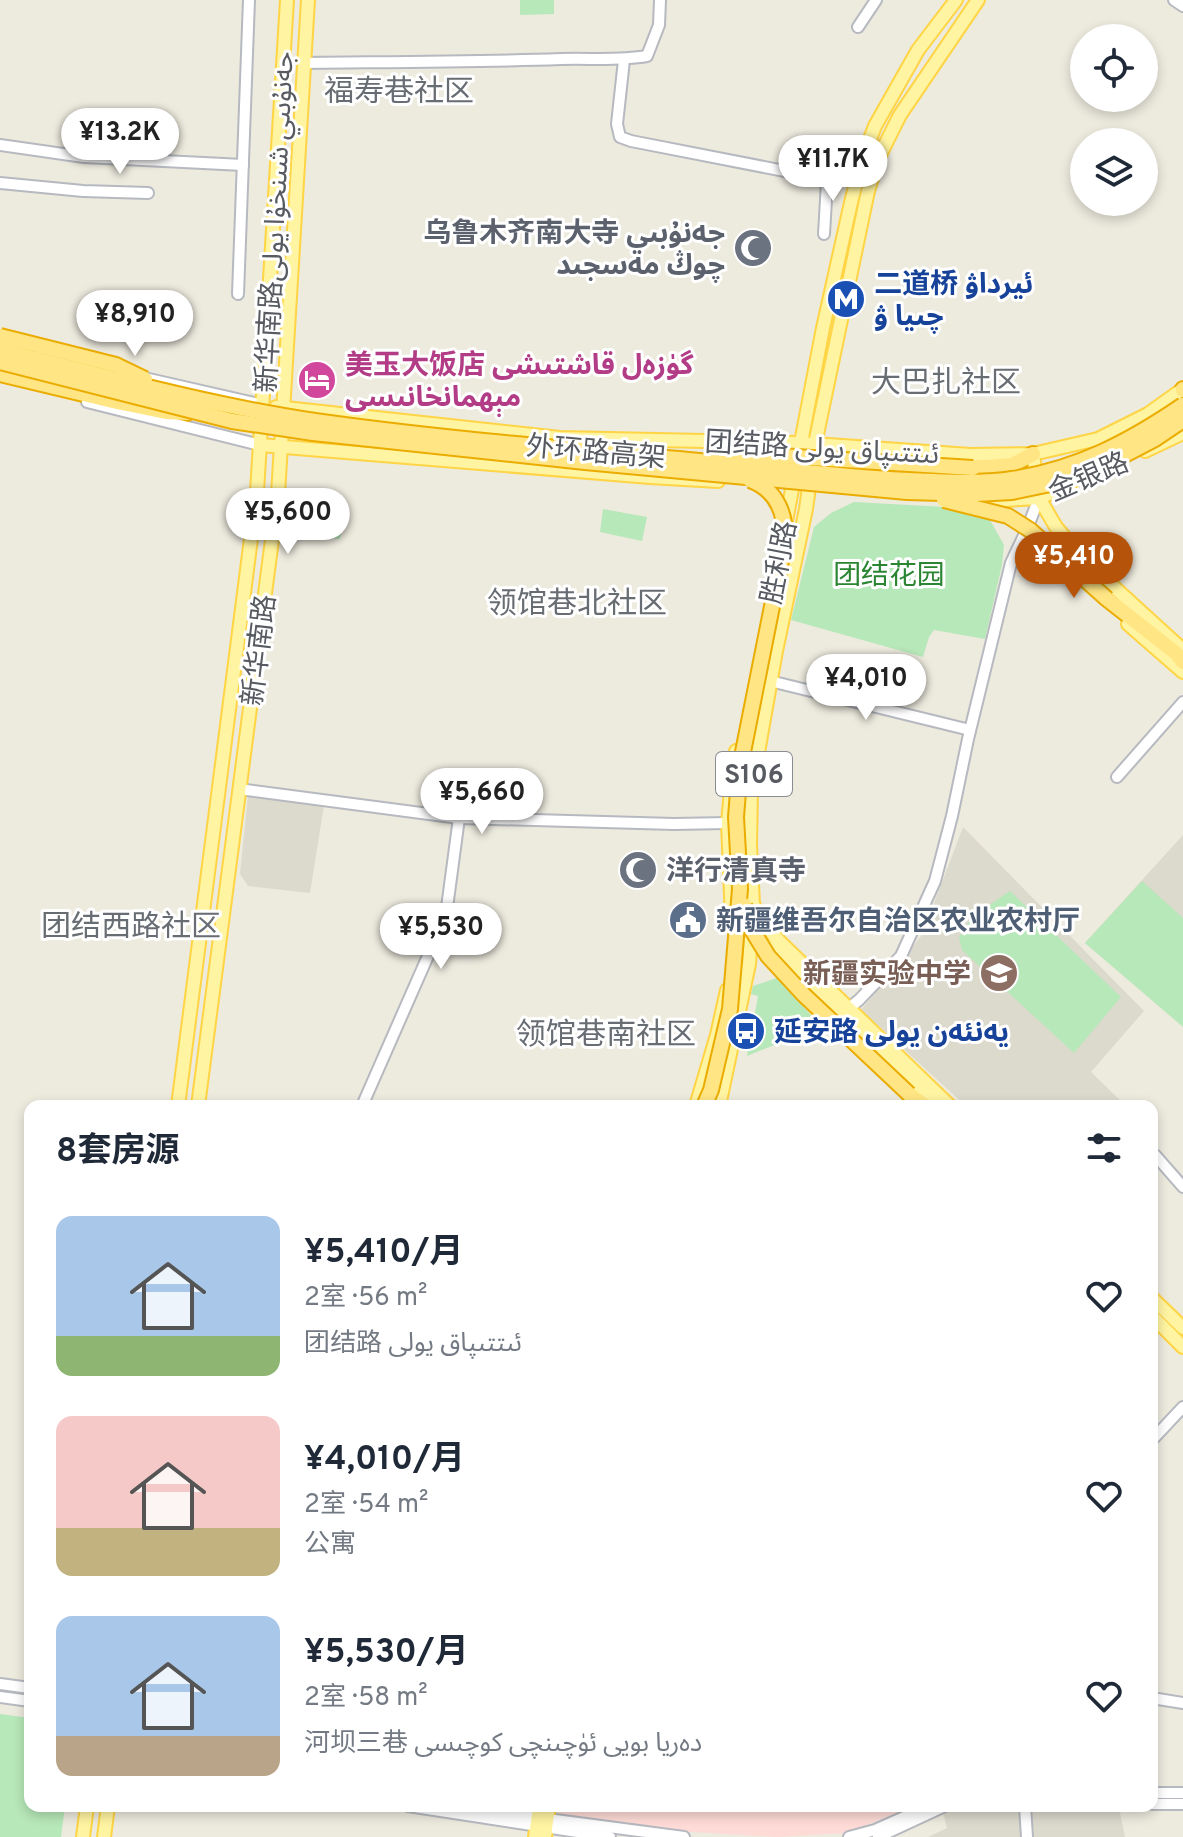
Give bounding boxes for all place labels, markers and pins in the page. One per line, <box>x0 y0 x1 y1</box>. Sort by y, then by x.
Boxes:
pin: ¥13.2K <box>55 108 185 176</box>
pin: ¥11.7K <box>768 135 898 203</box>
place label: 乌鲁木齐南大寺 جەنۇبىي چوڭ مەسجىد <box>423 217 725 285</box>
mosque icon: 乌鲁木齐南大寺 جەنۇبىي چوڭ مەسجىد <box>732 227 774 269</box>
place label: 二道桥 ئيرداۋ چىيا ۋ <box>874 268 1033 336</box>
metro station icon: 二道桥 ئيرداۋ چىيا ۋ <box>825 278 867 320</box>
pin: ¥8,910 <box>70 290 200 358</box>
place label: 美玉大饭店 گۈزەل قاشتىشى مېھمانخانىسى <box>345 349 694 417</box>
hotel icon: 美玉大饭店 گۈزەل قاشتىشى مېھمانخانىسى <box>296 359 338 401</box>
pin: ¥5,600 <box>223 488 353 556</box>
pin: ¥5,410 <box>1009 532 1139 600</box>
pin: ¥4,010 <box>801 654 931 722</box>
pin: ¥5,660 <box>417 768 547 836</box>
mosque icon: 洋行清真寺 <box>617 849 659 891</box>
place label: 洋行清真寺 <box>666 855 806 891</box>
public building icon: 新疆维吾尔自治区农业农村厅 <box>667 899 709 941</box>
pin: ¥5,530 <box>376 903 506 971</box>
place label: 新疆维吾尔自治区农业农村厅 <box>716 905 1080 941</box>
school or university icon: 新疆实验中学 <box>978 952 1020 994</box>
place label: 新疆实验中学 <box>803 958 971 994</box>
bus stop icon: 延安路 يەنئەن يولى <box>725 1010 767 1052</box>
place label: 延安路 يەنئەن يولى <box>774 1016 1009 1052</box>

